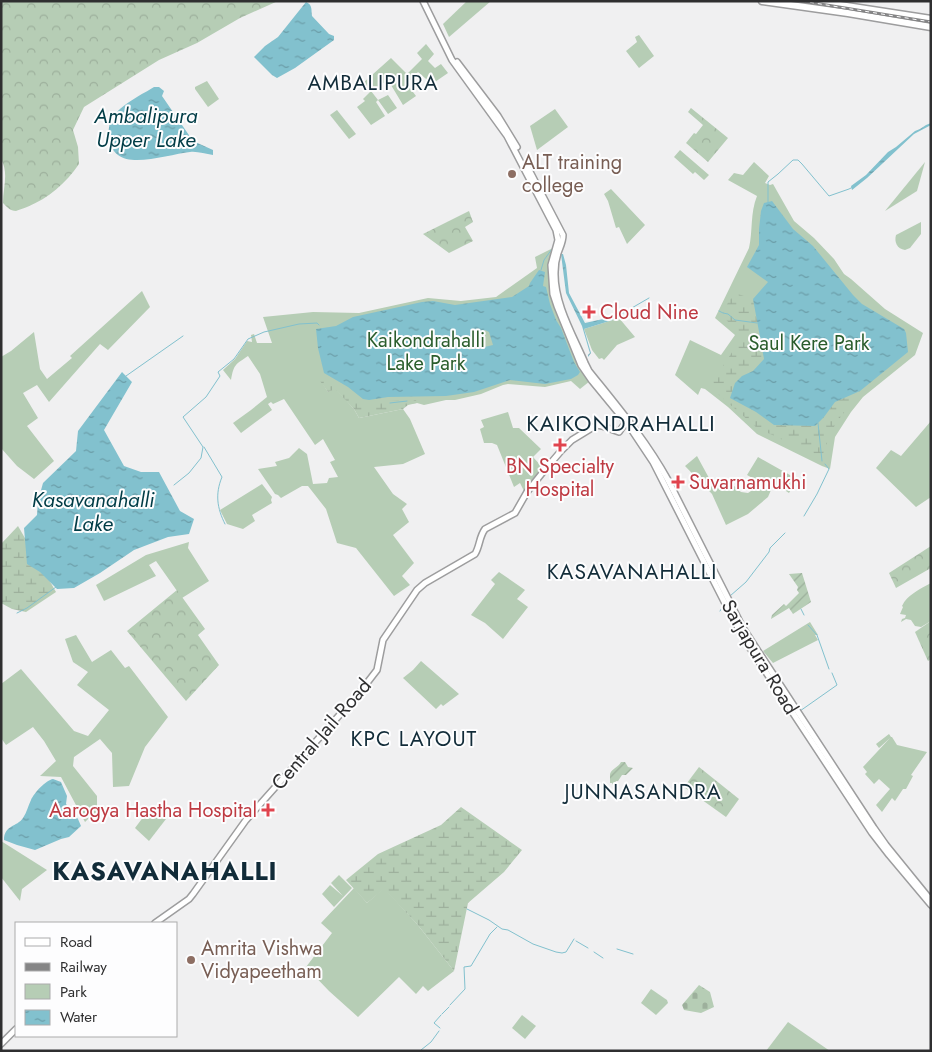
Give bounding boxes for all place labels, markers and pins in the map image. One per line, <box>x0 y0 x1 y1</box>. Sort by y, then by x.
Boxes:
place label: ALT training college <box>522 148 622 200</box>
marker: ALT training college <box>506 168 518 180</box>
place label: Cloud Nine <box>600 298 699 327</box>
marker: Cloud Nine <box>582 305 596 319</box>
marker: BN Specialty Hospital <box>553 438 567 452</box>
place label: BN Specialty Hospital <box>506 452 614 504</box>
place label: Suvarnamukhi <box>689 468 806 497</box>
marker: Suvarnamukhi <box>671 475 685 489</box>
place label: Aarogya Hastha Hospital <box>49 796 257 825</box>
marker: Aarogya Hastha Hospital <box>261 803 275 817</box>
place label: Amrita Vishwa Vidyapeetham <box>201 934 322 986</box>
marker: Amrita Vishwa Vidyapeetham <box>185 954 197 966</box>

